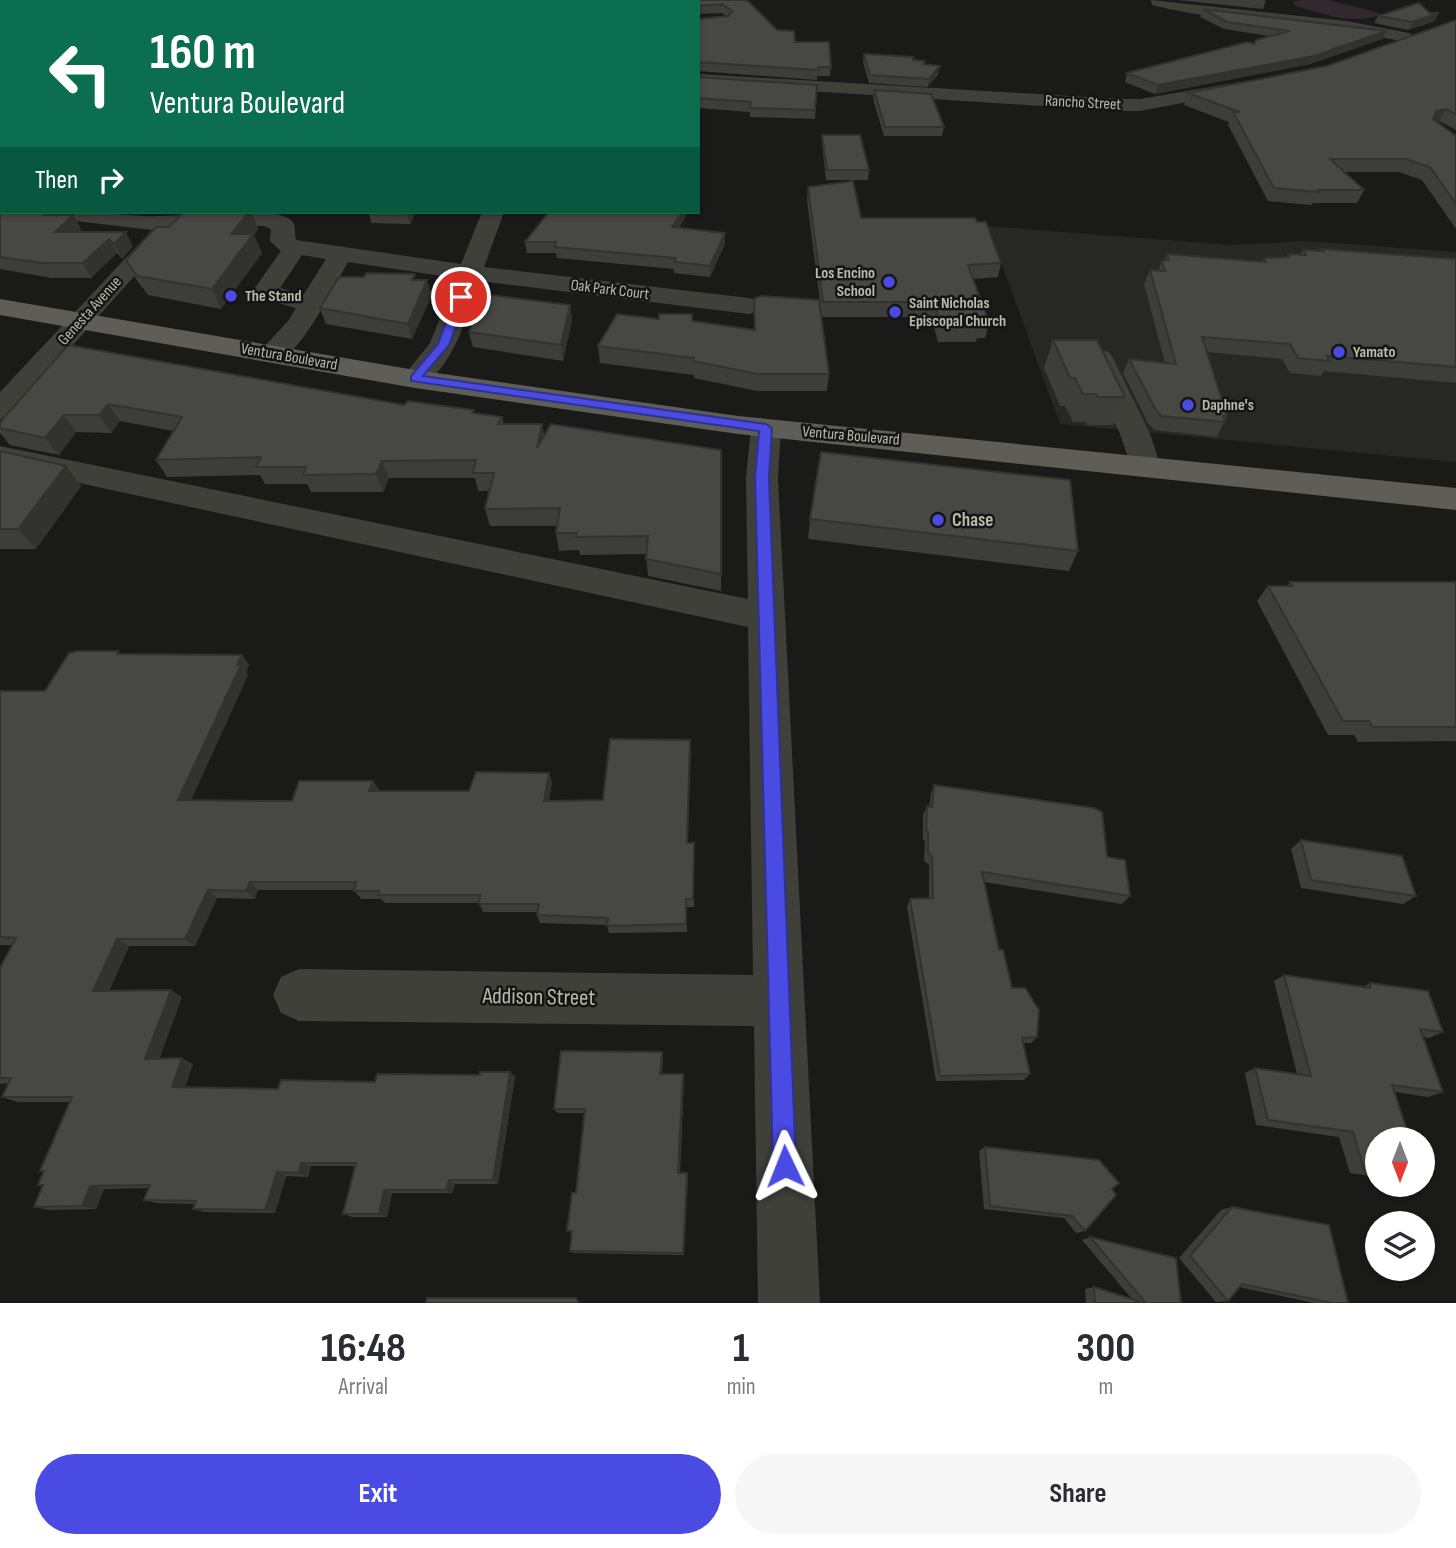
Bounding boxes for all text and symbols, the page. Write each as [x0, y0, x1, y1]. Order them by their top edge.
text: 160 m [150, 24, 256, 83]
icon: left [35, 28, 126, 119]
text: Ventura Boulevard [150, 84, 345, 123]
street label: Rancho Street [1044, 92, 1122, 114]
icon: right [92, 161, 130, 199]
text: Then [35, 165, 78, 196]
place label: Los Encino School [815, 264, 875, 301]
pin [431, 267, 491, 327]
street label: Genesta Avenue [54, 273, 126, 349]
marker: Los Encino School [881, 274, 897, 290]
street label: Oak Park Court [570, 276, 651, 304]
icon: arrive [442, 278, 480, 316]
place label: The Stand [245, 287, 301, 306]
marker: The Stand [223, 288, 239, 304]
place label: Saint Nicholas Episcopal Church [909, 294, 1006, 331]
marker: Saint Nicholas Episcopal Church [887, 304, 903, 320]
street label: Ventura Boulevard [239, 339, 339, 375]
place label: Yamato [1353, 343, 1395, 362]
marker: Yamato [1331, 344, 1347, 360]
place label: Daphne's [1202, 396, 1254, 415]
marker: Daphne's [1180, 397, 1196, 413]
street label: Ventura Boulevard [802, 422, 900, 450]
place label: Chase [952, 509, 993, 532]
marker: Chase [930, 512, 946, 528]
street label: Addison Street [481, 982, 596, 1012]
north arrow [1365, 1127, 1435, 1197]
map controls [1365, 1127, 1435, 1281]
position arrow [748, 1129, 822, 1203]
button: layers [1365, 1211, 1435, 1281]
text: 16:48 [321, 1323, 406, 1374]
text: 1 [733, 1323, 749, 1374]
text: 300 [1076, 1323, 1135, 1374]
text: Arrival [339, 1373, 388, 1401]
text: min [727, 1373, 756, 1401]
text: m [1098, 1373, 1113, 1401]
button: Exit [35, 1454, 721, 1534]
button: Share [735, 1454, 1421, 1534]

